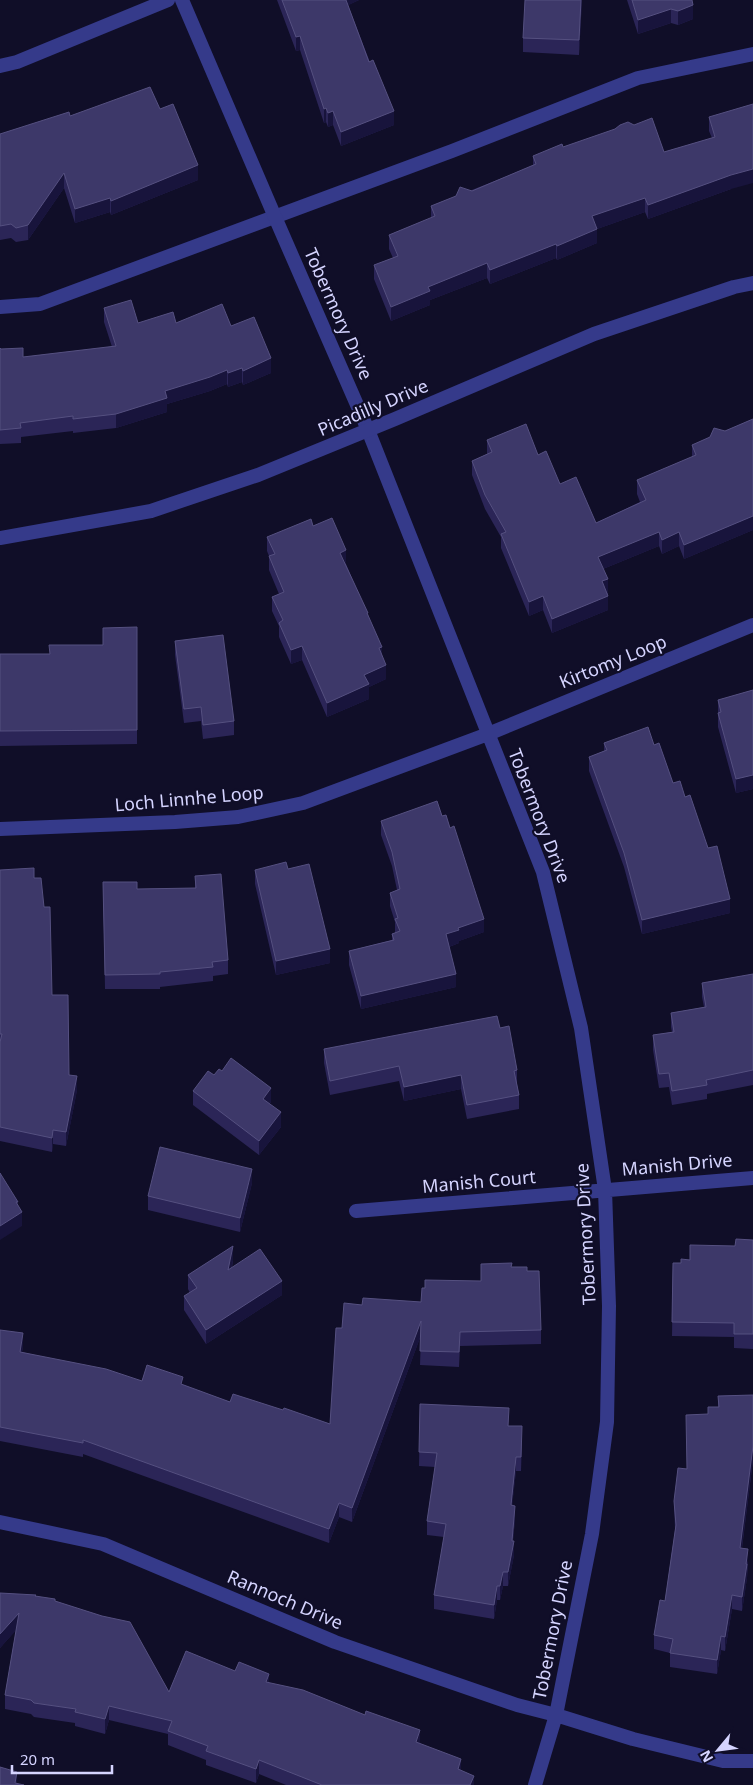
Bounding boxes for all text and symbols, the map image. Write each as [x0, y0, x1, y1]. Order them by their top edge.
street label: Tobermory Drive [299, 244, 379, 383]
street label: Picadilly Drive [314, 373, 431, 441]
street label: Kirtomy Loop [555, 629, 670, 693]
street label: Tobermory Drive [503, 745, 577, 886]
street label: Loch Linnhe Loop [113, 780, 264, 816]
street label: Manish Drive [621, 1147, 733, 1181]
street label: Tobermory Drive [569, 1163, 601, 1305]
street label: Manish Court [421, 1164, 537, 1198]
street label: Tobermory Drive [527, 1558, 577, 1702]
street label: Rannoch Drive [224, 1564, 347, 1634]
north arrow [693, 1725, 743, 1775]
scale bar [12, 1742, 112, 1774]
text: N [695, 1747, 717, 1766]
text: 20 m [20, 1749, 55, 1769]

